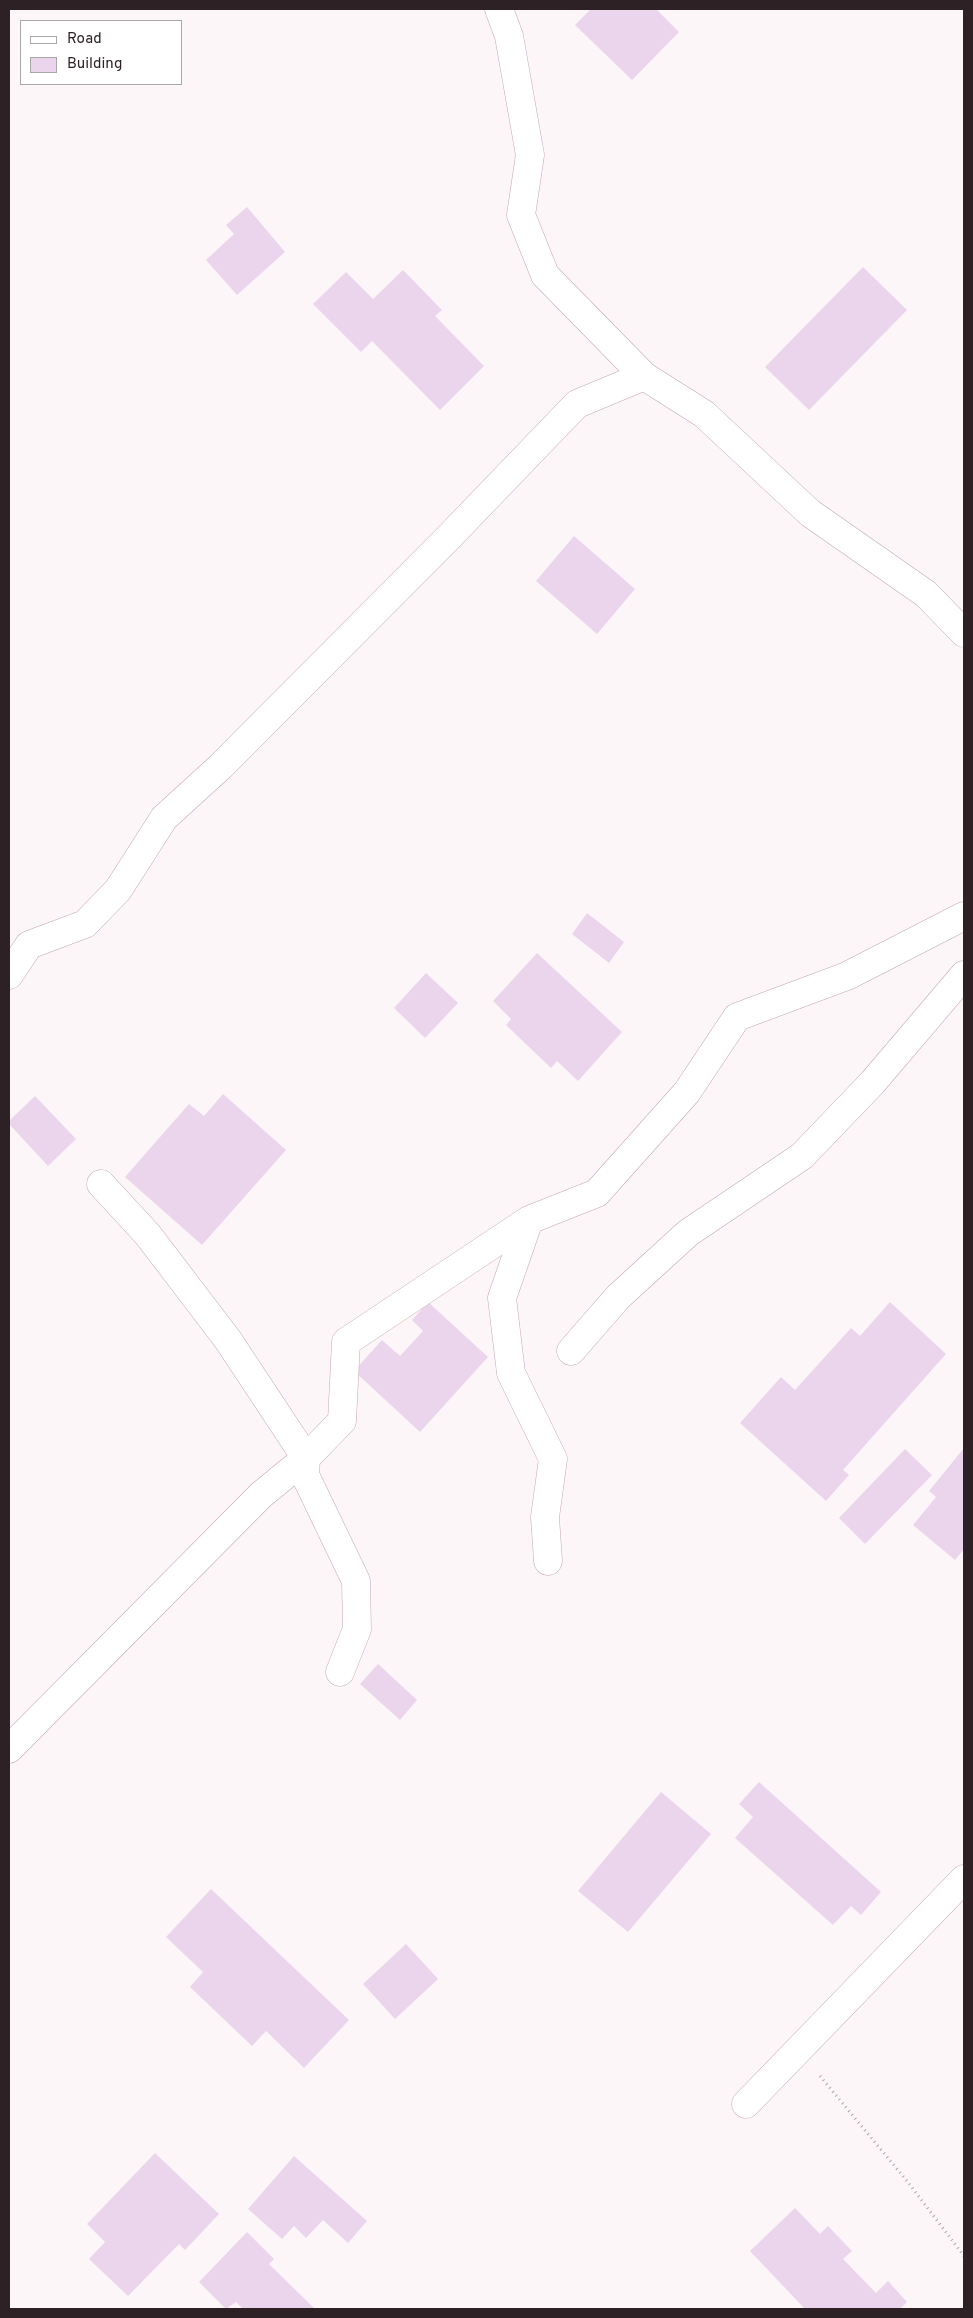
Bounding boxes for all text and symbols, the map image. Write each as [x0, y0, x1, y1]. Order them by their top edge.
legend [20, 20, 182, 85]
text: Road [67, 30, 102, 49]
text: Building [67, 55, 122, 74]

